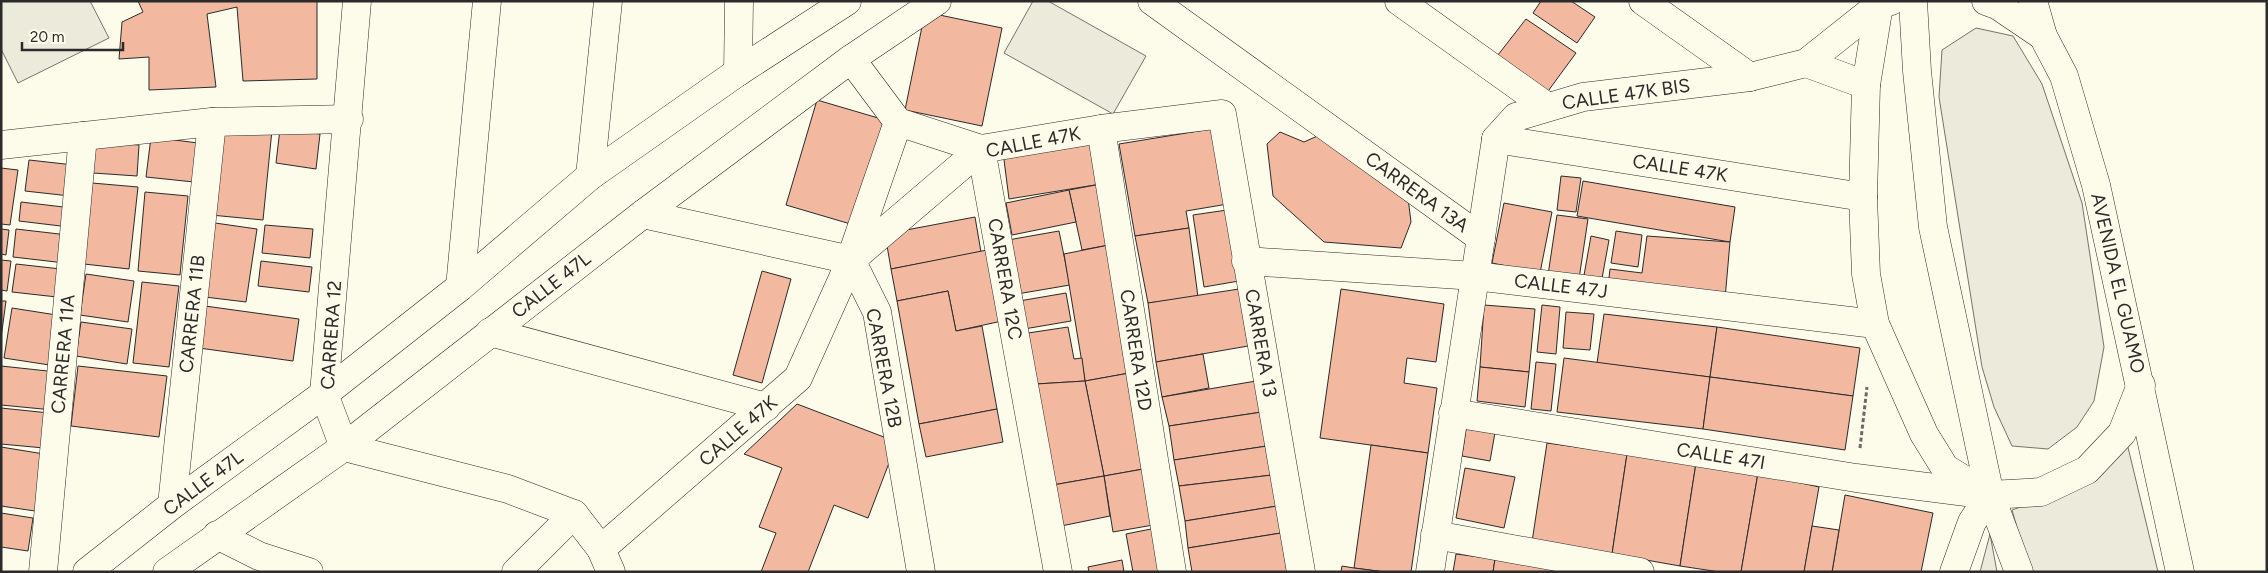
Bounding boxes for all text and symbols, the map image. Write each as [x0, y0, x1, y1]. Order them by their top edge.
scale bar [22, 20, 124, 52]
text: 20 m [30, 28, 64, 46]
street label: CALLE 47K BIS [1561, 74, 1691, 114]
street label: CALLE 47K [984, 121, 1083, 162]
street label: CARRERA 13A [1361, 147, 1473, 237]
street label: CALLE 47K [1631, 149, 1730, 187]
street label: AVENIDA EL GUAMO [2086, 191, 2150, 375]
street label: CARRERA 12C [983, 216, 1027, 342]
street label: CALLE 47L [507, 247, 595, 323]
street label: CARRERA 11B [174, 254, 210, 374]
street label: CALLE 47J [1513, 269, 1609, 303]
street label: CARRERA 12 [316, 280, 346, 390]
street label: CARRERA 13 [1240, 287, 1282, 399]
street label: CARRERA 12D [1115, 288, 1157, 412]
street label: CARRERA 11A [46, 293, 80, 415]
street label: CARRERA 12B [861, 306, 907, 430]
street label: CALLE 47K [694, 391, 782, 471]
street label: CALLE 47I [1675, 438, 1767, 474]
street label: CALLE 47L [158, 445, 248, 521]

